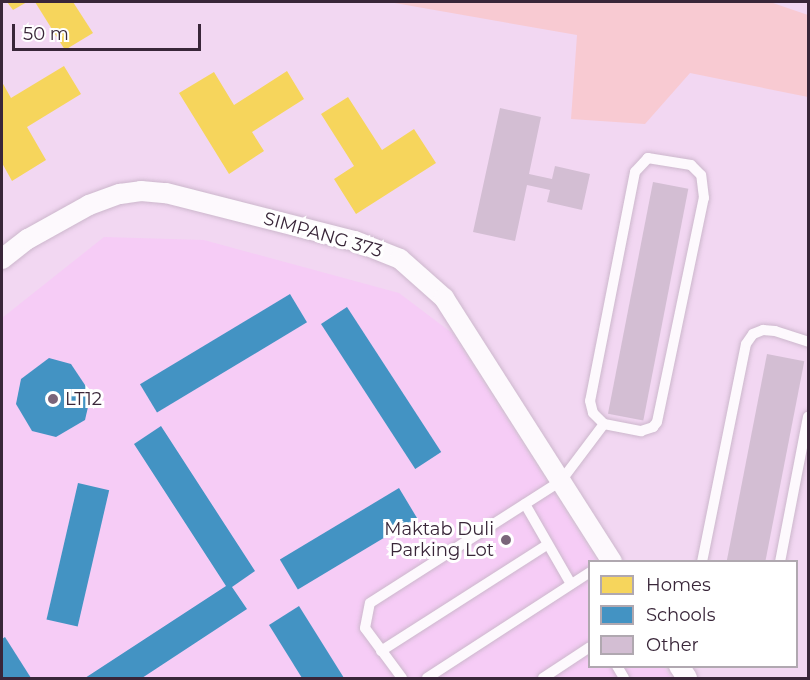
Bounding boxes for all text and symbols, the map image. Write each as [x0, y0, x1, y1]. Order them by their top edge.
scale bar [15, 12, 204, 50]
text: 50 m [23, 23, 69, 45]
street label: SIMPANG 373 [261, 208, 385, 262]
place label: LT12 [65, 388, 102, 410]
marker: LT12 [46, 392, 60, 406]
place label: Maktab Duli Parking Lot [384, 519, 494, 562]
marker: Maktab Duli Parking Lot [499, 533, 513, 547]
legend [588, 560, 798, 668]
text: Homes [646, 574, 711, 596]
text: Schools [646, 604, 715, 626]
text: Other [646, 634, 699, 656]

